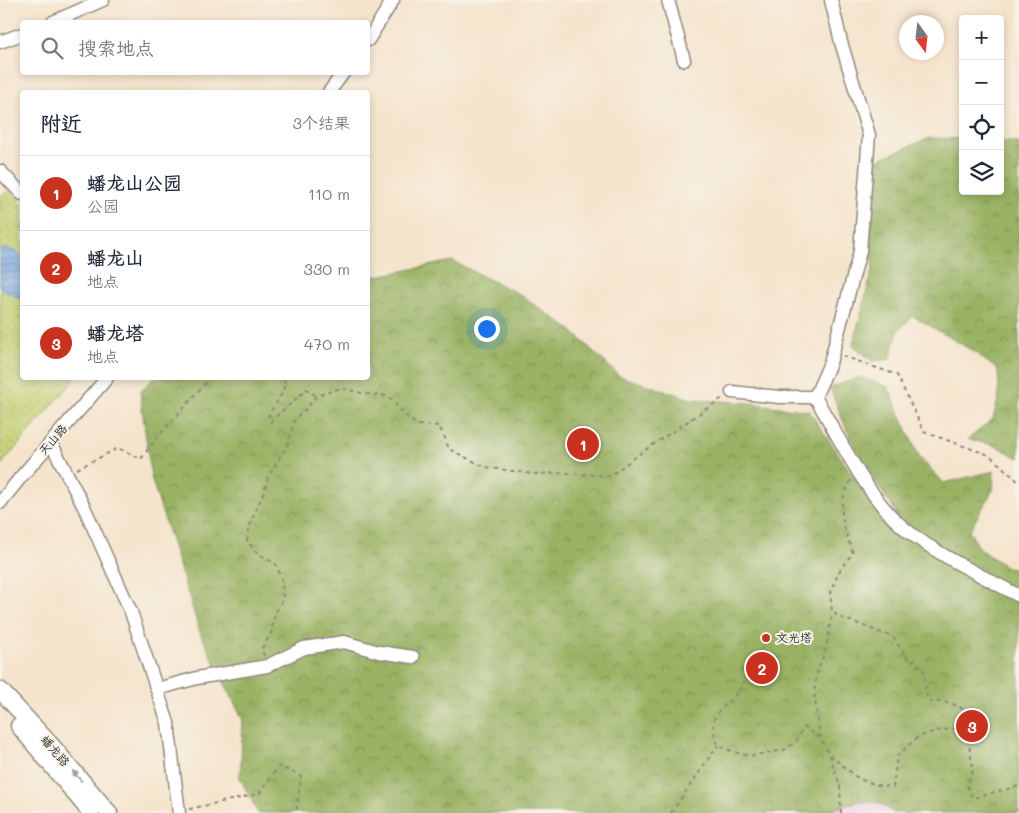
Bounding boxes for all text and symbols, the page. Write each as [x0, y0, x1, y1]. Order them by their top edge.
north arrow [899, 15, 944, 60]
map controls [959, 15, 1004, 195]
button: + [959, 15, 1004, 60]
search box [20, 20, 370, 75]
icon: search [38, 34, 66, 62]
text: 搜索地点 [78, 35, 154, 60]
button: − [959, 60, 1004, 105]
button: locate [959, 105, 1004, 150]
text: 附近 [40, 109, 82, 136]
text: 3个结果 [293, 112, 350, 133]
button: layers [959, 150, 1004, 195]
text: 蟠龙山公园 [87, 170, 182, 195]
text: 1 [52, 183, 60, 204]
text: 110 m [308, 183, 350, 204]
text: 公园 [87, 195, 119, 216]
text: 蟠龙山 [87, 245, 144, 270]
text: 2 [52, 258, 60, 279]
text: 330 m [304, 258, 350, 279]
text: 地点 [87, 270, 119, 291]
your location [474, 316, 500, 342]
text: 蟠龙塔 [87, 320, 144, 345]
text: 3 [51, 333, 61, 354]
text: 470 m [304, 333, 350, 354]
text: 地点 [87, 345, 119, 366]
street label: 天山路 [34, 421, 70, 458]
pin: 1 [567, 425, 599, 463]
place label: 文光塔 [776, 629, 812, 645]
marker: 文光塔 [760, 632, 772, 644]
pin: 2 [746, 649, 778, 687]
pin: 3 [956, 707, 988, 745]
street label: 蟠龙路 [38, 732, 74, 769]
one-way arrow [72, 770, 83, 783]

